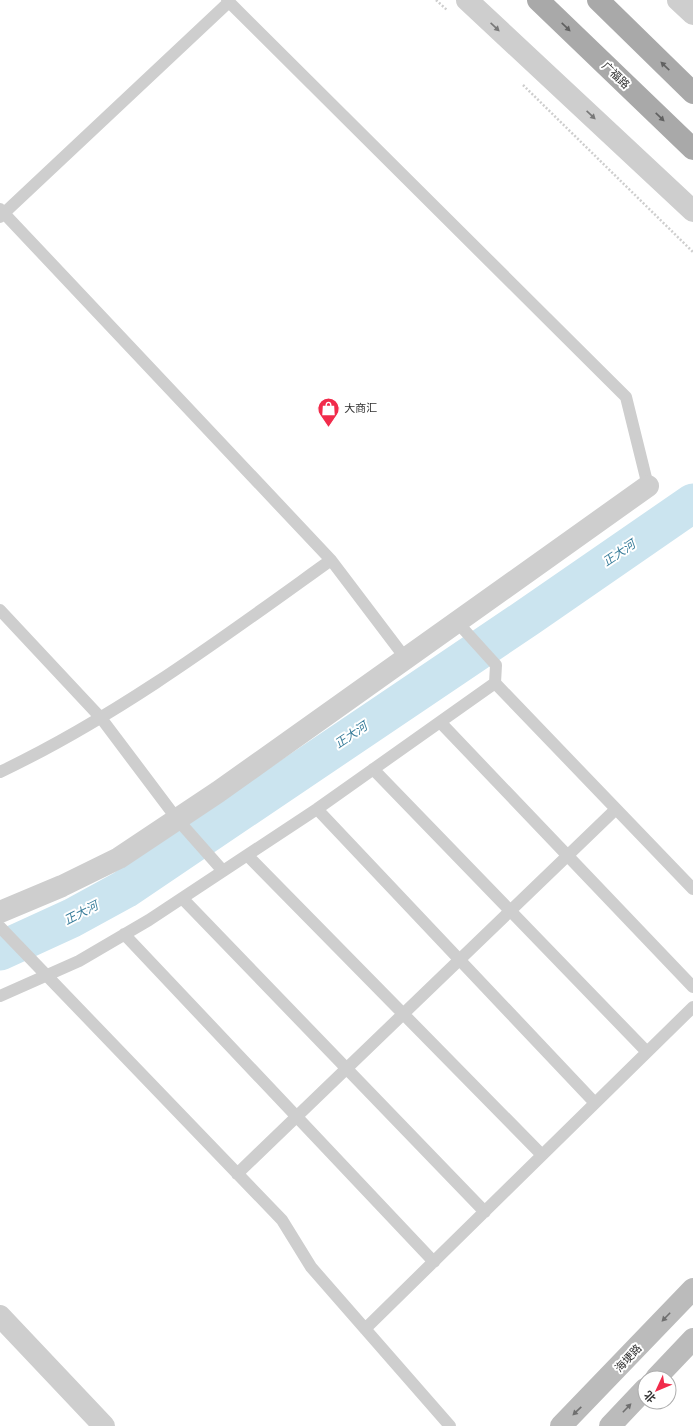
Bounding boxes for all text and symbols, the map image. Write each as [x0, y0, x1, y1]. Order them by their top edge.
one-way arrow [490, 22, 501, 31]
one-way arrow [561, 22, 571, 32]
street label: 广福路 [599, 59, 633, 91]
one-way arrow [660, 61, 670, 70]
one-way arrow [586, 110, 595, 119]
one-way arrow [655, 112, 665, 122]
shop icon: 大商汇 [315, 395, 341, 428]
place label: 大商汇 [344, 401, 377, 415]
water label: 正大河 [600, 535, 639, 569]
water label: 正大河 [332, 717, 371, 751]
water label: 正大河 [61, 897, 102, 927]
one-way arrow [661, 1312, 671, 1322]
street label: 海埂路 [612, 1341, 644, 1375]
north arrow [637, 1370, 677, 1410]
text: 北 [641, 1388, 659, 1406]
one-way arrow [623, 1403, 632, 1413]
one-way arrow [572, 1406, 582, 1416]

